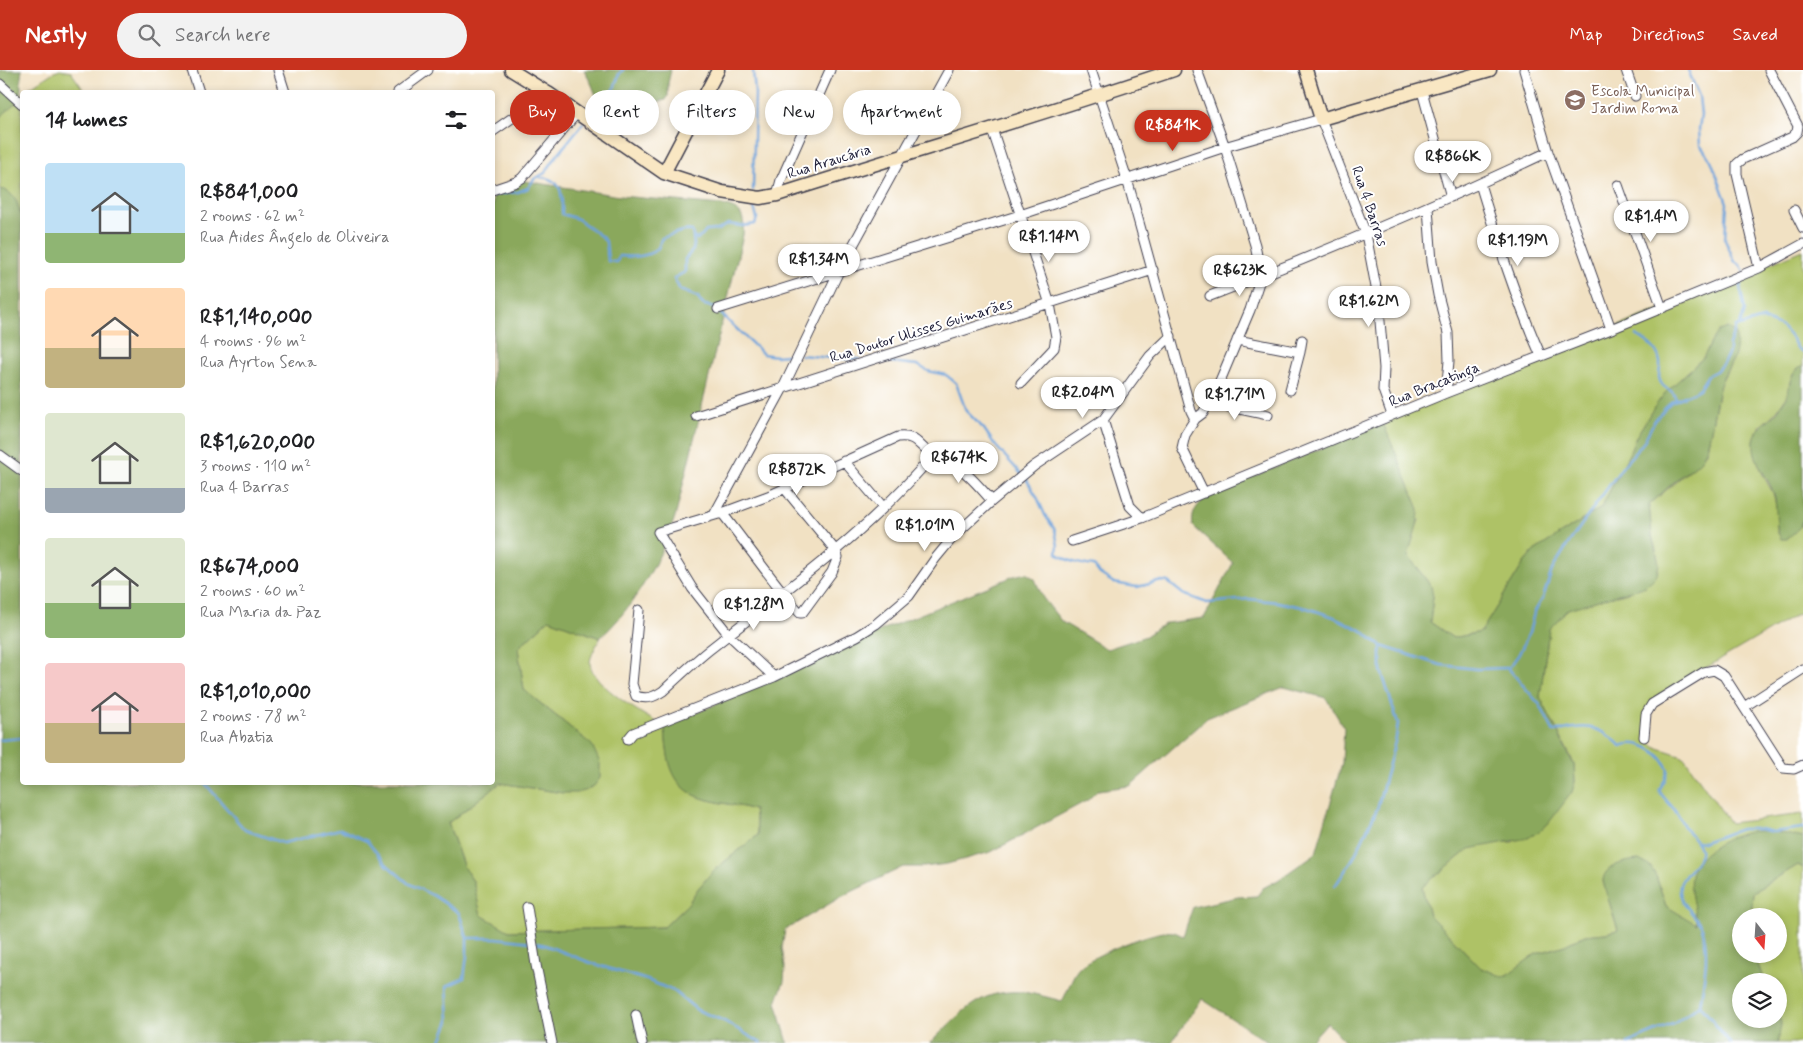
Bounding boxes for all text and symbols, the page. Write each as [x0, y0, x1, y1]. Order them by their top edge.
search box [117, 13, 467, 58]
text: Nestly [25, 20, 87, 51]
icon: search [135, 21, 163, 49]
text: Search here [175, 23, 271, 48]
text: Map [1570, 23, 1603, 47]
text: Directions [1631, 23, 1705, 47]
text: Saved [1733, 23, 1778, 47]
place label: Escola Municipal Jardim Roma [1591, 82, 1695, 119]
school or university icon: Escola Municipal Jardim Roma [1563, 88, 1587, 112]
chip: Buy [510, 90, 575, 135]
chip: Rent [585, 90, 659, 135]
chip: Filters [669, 90, 755, 135]
chip: New [765, 90, 833, 135]
chip: Apartment [843, 90, 961, 135]
text: 14 homes [45, 106, 128, 134]
icon: filters [442, 106, 470, 134]
pin: R$841K [1132, 109, 1214, 152]
text: R$841K [1146, 115, 1201, 136]
street label: Rua Araucária [785, 140, 874, 184]
pin: R$866K [1412, 140, 1494, 183]
text: R$866K [1425, 146, 1481, 167]
street label: Rua 4 Barras [1346, 164, 1392, 249]
text: R$841,000 [200, 178, 298, 206]
icon: home [85, 183, 145, 243]
pin: R$1.4M [1610, 200, 1692, 243]
text: 2 rooms · 62 m² [200, 206, 305, 227]
text: R$1.4M [1625, 206, 1677, 227]
pin: R$1.14M [1003, 220, 1095, 263]
pin: R$1.19M [1472, 224, 1564, 267]
text: R$1.14M [1019, 226, 1079, 247]
text: Rua Aides Ângelo de Oliveira [200, 227, 389, 248]
text: R$1.19M [1488, 230, 1548, 251]
pin: R$1.34M [773, 244, 865, 286]
text: R$1.34M [789, 249, 849, 270]
pin: R$623K [1199, 254, 1281, 297]
text: R$623K [1213, 260, 1267, 281]
pin: R$1.62M [1323, 286, 1415, 328]
text: R$1.62M [1339, 291, 1399, 312]
street label: Rua Doutor Ulisses Guimarães [828, 293, 1015, 368]
text: R$1,140,000 [200, 303, 313, 331]
icon: home [85, 308, 145, 368]
text: 4 rooms · 96 m² [200, 331, 306, 352]
text: Rua Ayrton Sena [200, 352, 317, 373]
street label: Rua Bracatinga [1386, 358, 1483, 413]
pin: R$2.04M [1037, 376, 1129, 419]
pin: R$1.71M [1189, 378, 1281, 421]
text: R$2.04M [1052, 382, 1114, 403]
text: R$1.71M [1205, 384, 1265, 405]
text: R$1,620,000 [200, 428, 315, 456]
icon: home [85, 433, 145, 493]
pin: R$674K [918, 442, 1000, 484]
text: R$674K [931, 447, 987, 468]
pin: R$872K [756, 454, 838, 496]
text: 3 rooms · 110 m² [200, 456, 311, 477]
text: R$872K [769, 459, 825, 480]
text: Rua 4 Barras [200, 477, 289, 498]
pin: R$1.01M [879, 510, 971, 552]
text: R$1.01M [895, 515, 955, 536]
text: R$674,000 [200, 553, 299, 581]
icon: home [85, 558, 145, 618]
text: 2 rooms · 60 m² [200, 581, 305, 602]
pin: R$1.28M [708, 588, 800, 631]
text: R$1.28M [724, 594, 784, 615]
text: Rua Maria da Paz [200, 602, 321, 623]
text: R$1,010,000 [200, 678, 311, 706]
icon: home [85, 683, 145, 743]
text: 2 rooms · 78 m² [200, 706, 307, 727]
text: Rua Abatia [200, 727, 274, 748]
north arrow [1732, 908, 1788, 962]
map controls [1732, 908, 1787, 1028]
button: layers [1732, 973, 1787, 1028]

